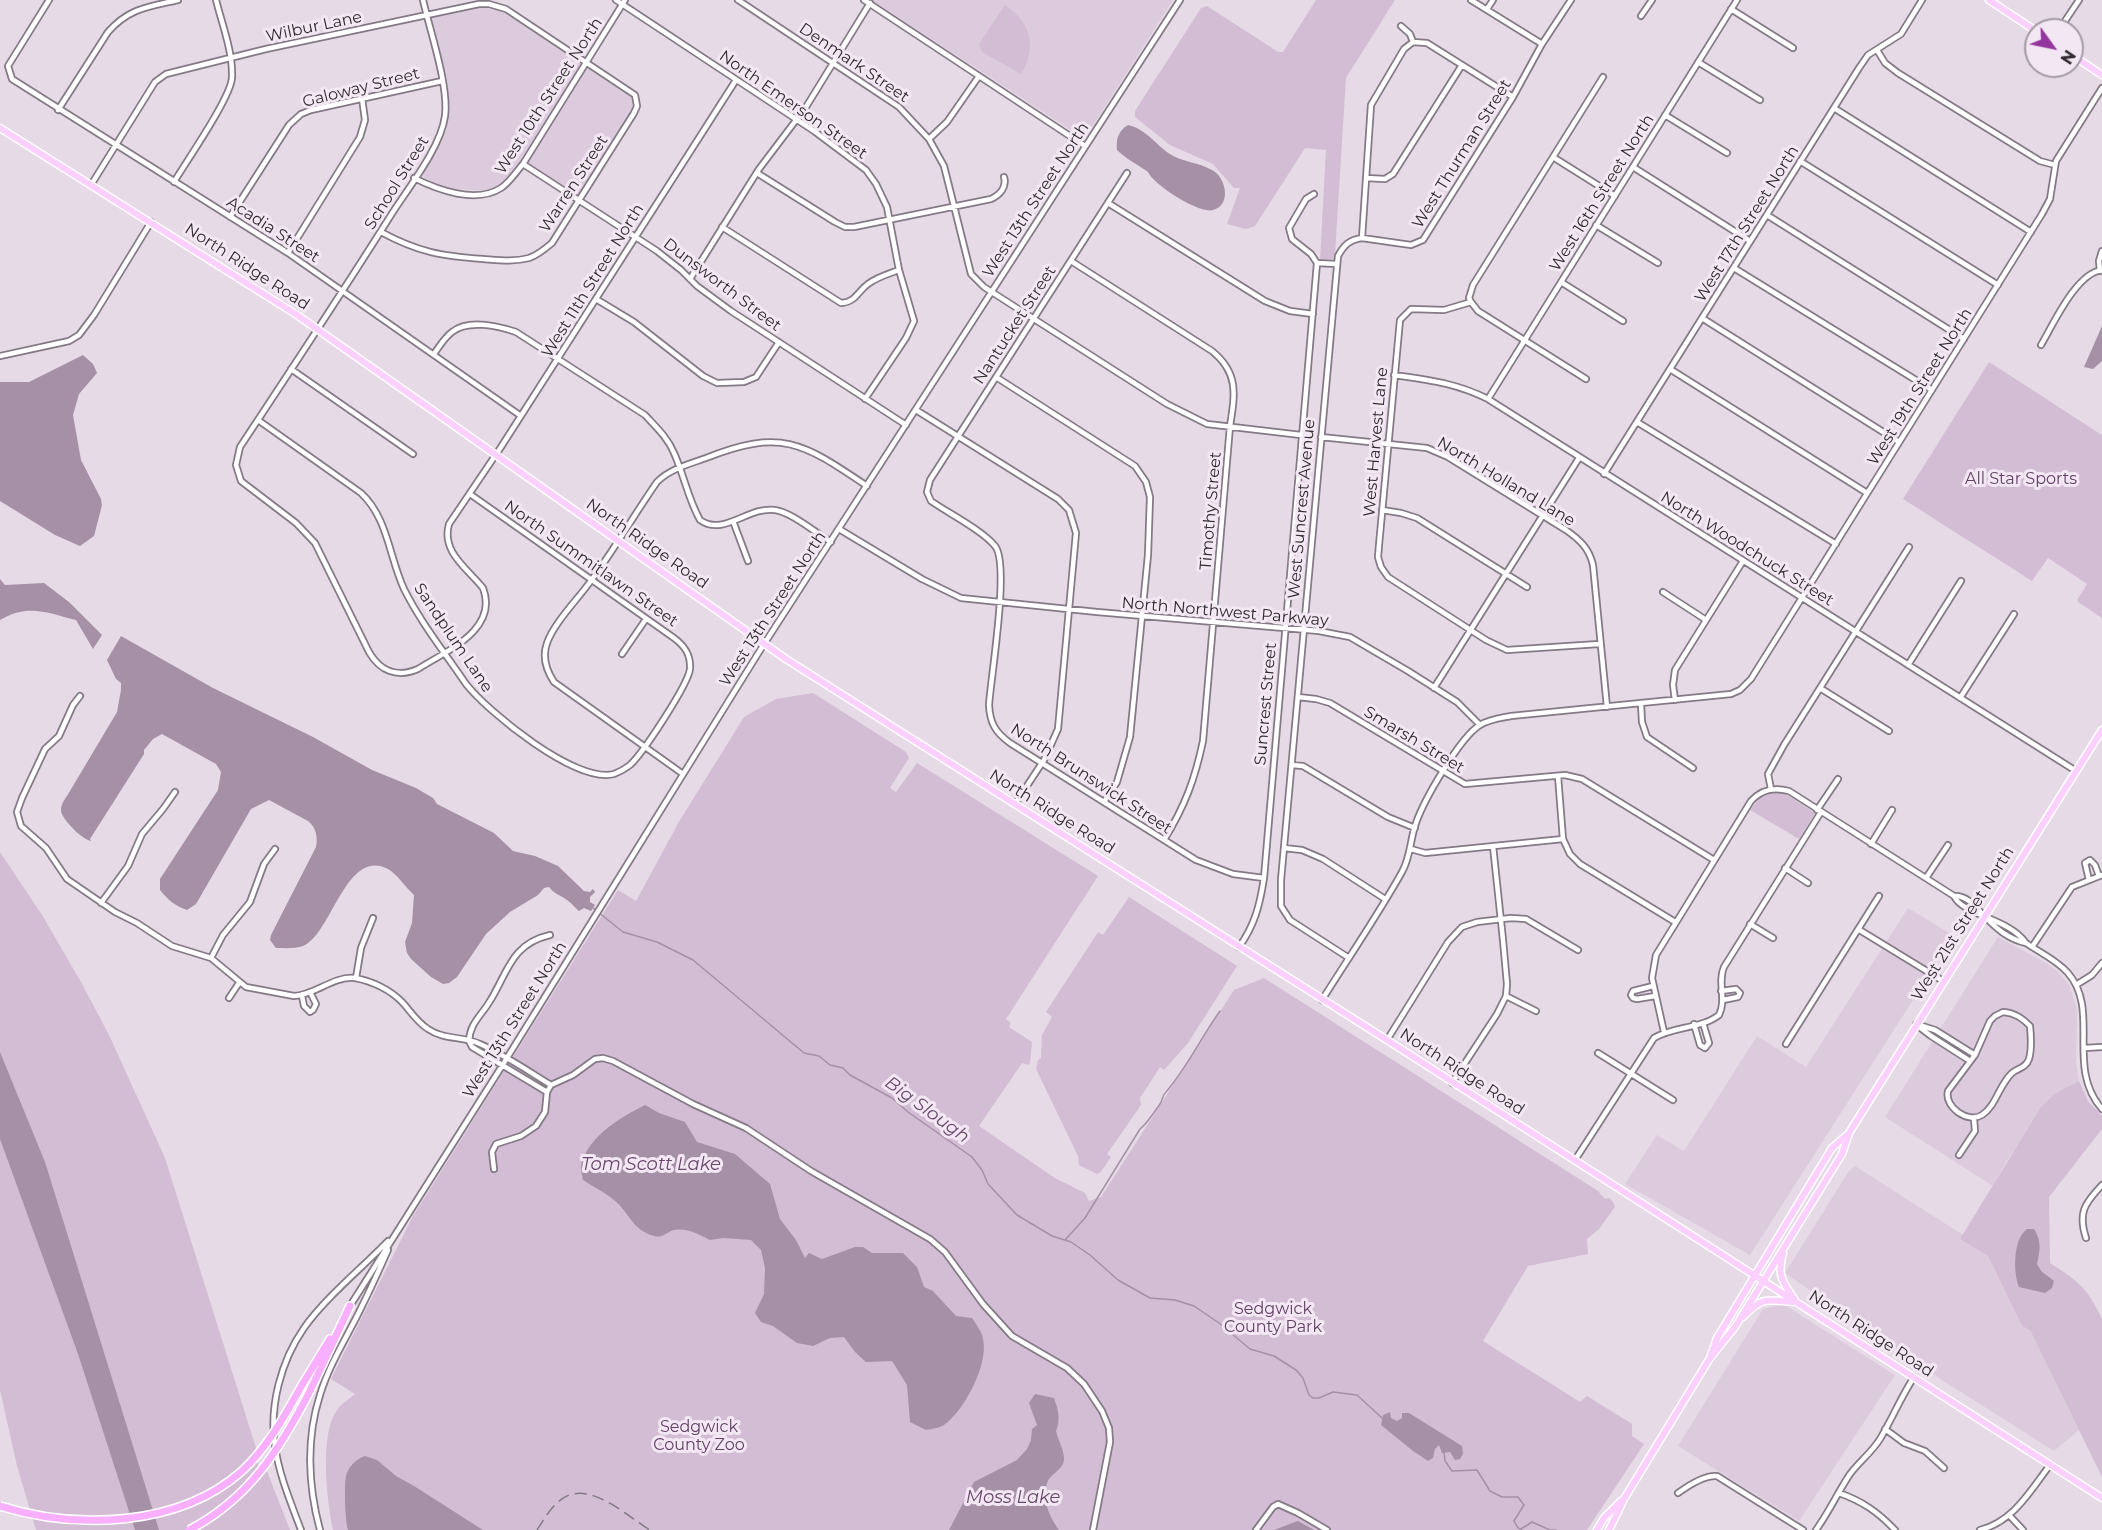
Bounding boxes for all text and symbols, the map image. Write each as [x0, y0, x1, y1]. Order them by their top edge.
street label: Wilbur Lane [264, 7, 364, 47]
street label: West 10th Street North [491, 14, 607, 178]
north arrow [2024, 18, 2084, 78]
street label: Denmark Street [795, 19, 913, 107]
text: N [2056, 46, 2079, 68]
street label: North Emerson Street [715, 47, 871, 163]
street label: Galoway Street [300, 64, 422, 112]
street label: West Thurman Street [1408, 76, 1516, 232]
street label: West 16th Street North [1546, 111, 1658, 275]
street label: West 13th Street North [979, 119, 1093, 281]
street label: Warren Street [535, 132, 613, 236]
street label: School Street [361, 133, 433, 233]
street label: West 17th Street North [1691, 142, 1803, 306]
street label: Acadia Street [223, 193, 323, 267]
street label: West 11th Street North [538, 201, 648, 361]
street label: North Ridge Road [181, 220, 313, 314]
street label: Dunsworth Street [659, 234, 785, 336]
street label: Nantucket Street [970, 262, 1060, 388]
street label: West 19th Street North [1864, 305, 1976, 469]
street label: West Harvest Lane [1360, 366, 1392, 518]
street label: West Suncrest Avenue [1285, 418, 1319, 600]
street label: North Holland Lane [1434, 433, 1578, 531]
street label: Timothy Street [1196, 451, 1226, 571]
park label: All Star Sports [1965, 469, 2077, 489]
street label: North Woodchuck Street [1657, 488, 1837, 610]
street label: North Ridge Road [582, 495, 712, 593]
street label: North Summitlawn Street [501, 497, 681, 631]
street label: West 13th Street North [716, 528, 830, 690]
street label: Sandplum Lane [409, 580, 497, 696]
street label: North Northwest Parkway [1121, 593, 1329, 631]
street label: Suncrest Street [1251, 642, 1281, 766]
street label: Smarsh Street [1360, 702, 1468, 778]
street label: North Brunswick Street [1007, 720, 1175, 838]
street label: North Ridge Road [986, 766, 1118, 858]
street label: West 21st Street North [1908, 843, 2018, 1005]
street label: West 13th Street North [459, 938, 571, 1102]
street label: North Ridge Road [1396, 1025, 1528, 1119]
water label: Big Slough [881, 1072, 973, 1148]
water label: Tom Scott Lake [581, 1154, 721, 1176]
street label: North Ridge Road [1805, 1287, 1937, 1381]
park label: Sedgwick County Park [1224, 1299, 1322, 1337]
park label: Sedgwick County Zoo [653, 1417, 745, 1455]
water label: Moss Lake [966, 1487, 1060, 1509]

